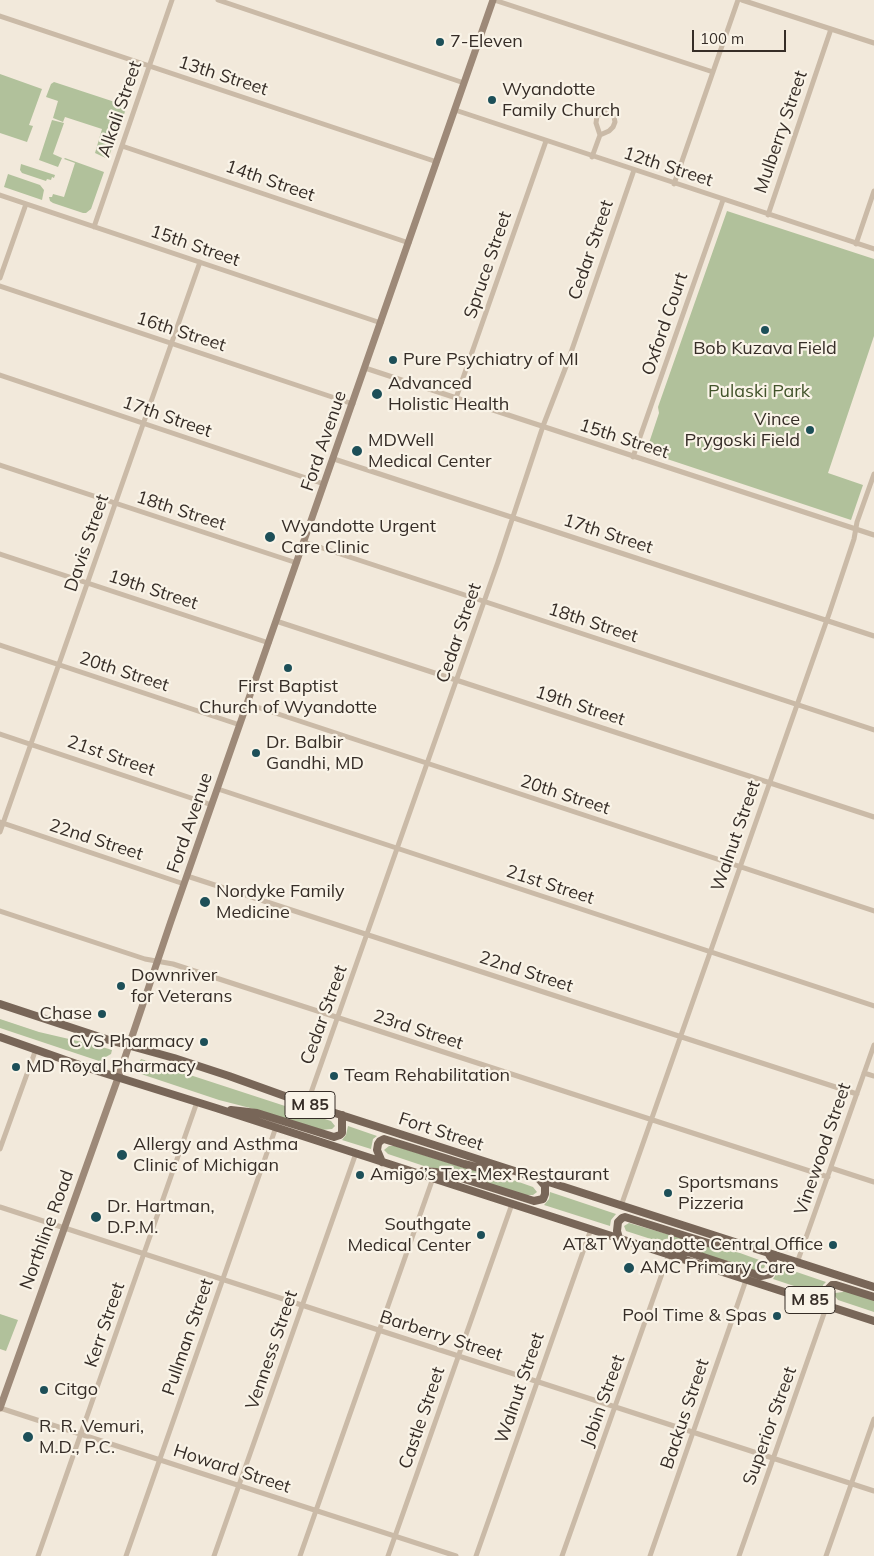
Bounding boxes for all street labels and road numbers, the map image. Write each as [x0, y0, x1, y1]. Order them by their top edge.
street label: 13th Street [175, 51, 271, 101]
street label: Alkali Street [93, 58, 147, 160]
street label: Mulberry Street [750, 68, 812, 196]
street label: 12th Street [620, 142, 716, 192]
street label: 14th Street [223, 156, 317, 206]
street label: Cedar Street [564, 197, 618, 303]
street label: Spruce Street [460, 209, 516, 321]
street label: 15th Street [148, 221, 242, 271]
street label: Oxford Court [637, 270, 693, 378]
street label: 16th Street [133, 307, 229, 357]
street label: Ford Avenue [297, 388, 351, 494]
street label: 17th Street [120, 392, 214, 442]
street label: 15th Street [576, 414, 672, 464]
street label: 18th Street [133, 486, 229, 536]
street label: Davis Street [60, 492, 114, 594]
street label: 17th Street [560, 509, 656, 559]
street label: 19th Street [105, 565, 201, 615]
street label: Cedar Street [432, 580, 486, 686]
street label: 18th Street [545, 598, 641, 648]
street label: 20th Street [76, 647, 172, 697]
street label: 19th Street [532, 681, 628, 731]
street label: 21st Street [64, 731, 158, 781]
street label: Ford Avenue [163, 770, 217, 876]
street label: 20th Street [517, 770, 613, 820]
street label: Walnut Street [707, 778, 765, 894]
street label: 22nd Street [46, 815, 146, 865]
street label: 21st Street [503, 861, 597, 909]
street label: 22nd Street [476, 947, 576, 997]
street label: Cedar Street [296, 962, 352, 1068]
street label: 23rd Street [370, 1005, 466, 1055]
street label: Vinewood Street [790, 1080, 856, 1218]
road number: M 85 [285, 1092, 335, 1118]
street label: Fort Street [396, 1108, 486, 1156]
street label: Northline Road [15, 1167, 79, 1293]
street label: Pullman Street [158, 1276, 218, 1398]
street label: Kerr Street [80, 1280, 130, 1370]
road number: M 85 [785, 1286, 835, 1314]
street label: Venness Street [242, 1288, 302, 1412]
street label: Barberry Street [377, 1306, 505, 1366]
street label: Walnut Street [491, 1330, 549, 1446]
street label: Jobin Street [576, 1352, 630, 1450]
street label: Backus Street [656, 1356, 714, 1472]
street label: Castle Street [394, 1364, 450, 1472]
street label: Superior Street [739, 1364, 801, 1488]
street label: Howard Street [171, 1440, 293, 1498]

